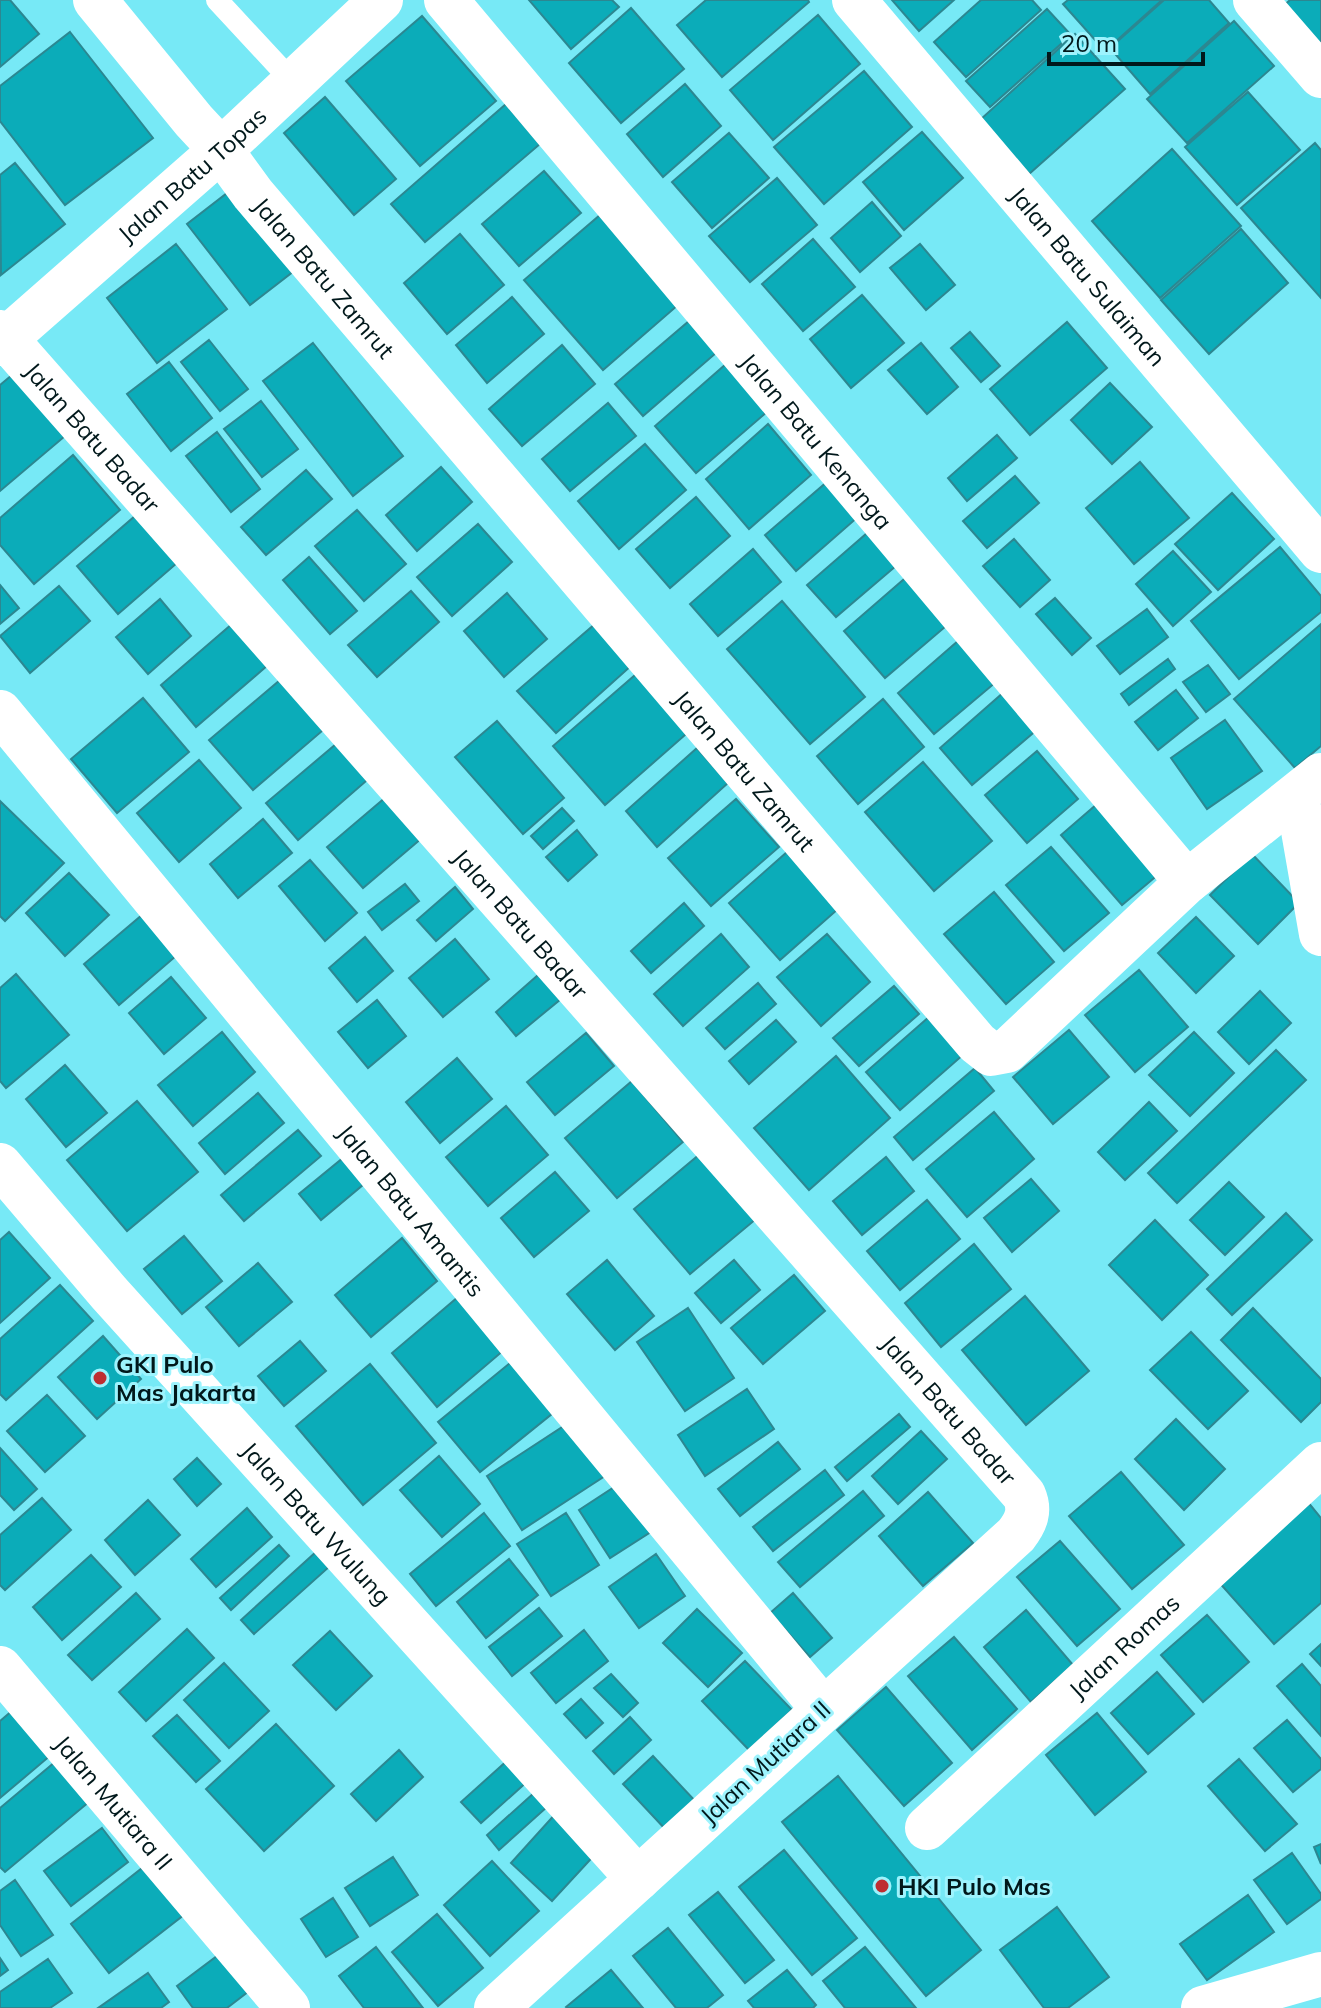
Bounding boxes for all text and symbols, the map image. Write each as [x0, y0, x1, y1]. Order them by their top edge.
scale bar [1049, 16, 1203, 66]
text: 20 m [1061, 28, 1117, 58]
street label: Jalan Batu Topas [111, 100, 272, 249]
street label: Jalan Batu Sulaiman [1003, 180, 1173, 372]
street label: Jalan Batu Zamrut [247, 191, 401, 364]
street label: Jalan Batu Kenanga [734, 347, 899, 535]
street label: Jalan Batu Badar [18, 356, 167, 519]
street label: Jalan Batu Zamrut [667, 684, 822, 857]
street label: Jalan Batu Badar [447, 842, 595, 1005]
street label: Jalan Batu Amantis [331, 1118, 491, 1303]
street label: Jalan Batu Badar [875, 1328, 1023, 1491]
place label: GKI Pulo Mas Jakarta [116, 1349, 256, 1407]
marker: GKI Pulo Mas Jakarta [91, 1369, 109, 1387]
street label: Jalan Batu Wulung [235, 1435, 398, 1611]
street label: Jalan Romas [1062, 1588, 1186, 1705]
street label: Jalan Mutiara II [694, 1694, 836, 1830]
street label: Jalan Mutiara II [48, 1729, 179, 1876]
place label: HKI Pulo Mas [898, 1871, 1051, 1901]
marker: HKI Pulo Mas [873, 1877, 891, 1895]

